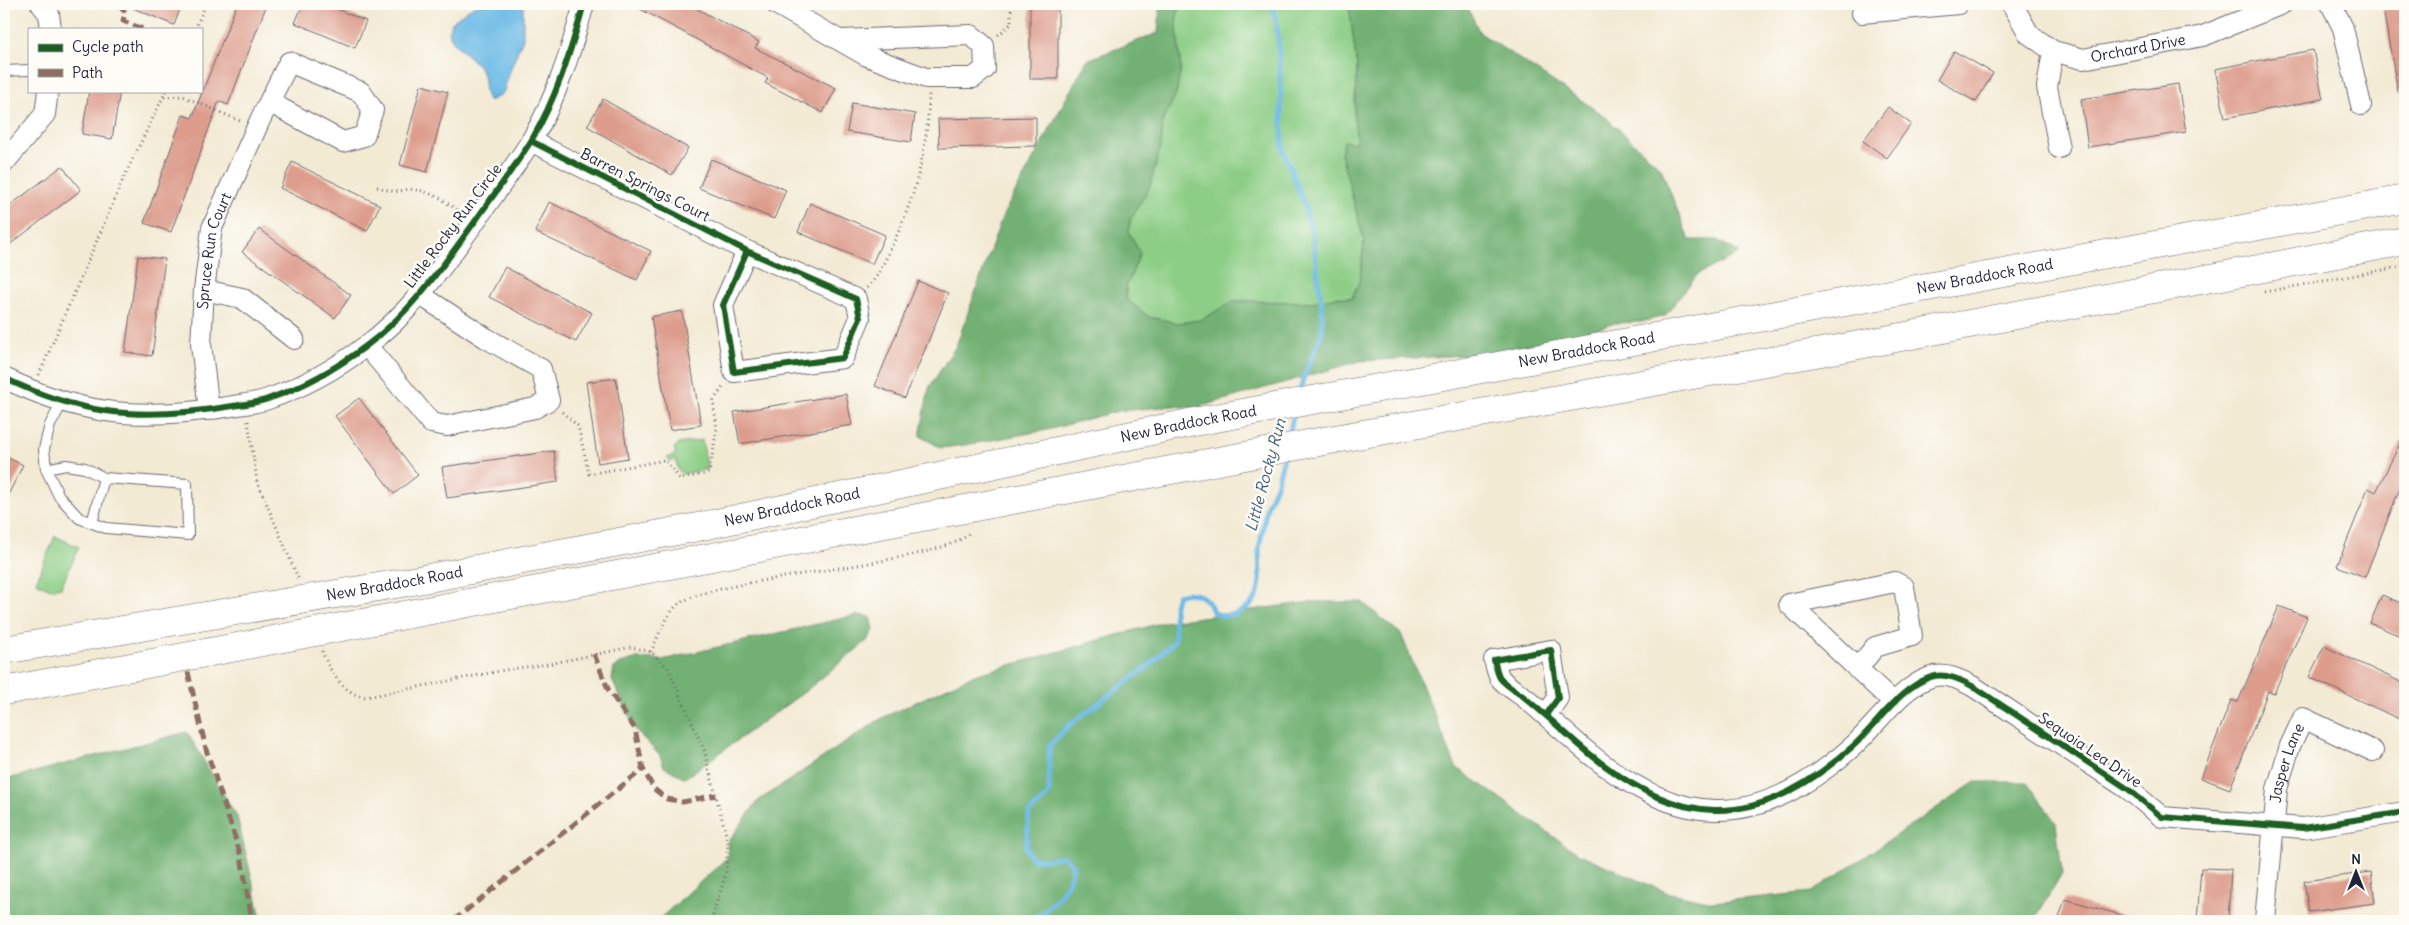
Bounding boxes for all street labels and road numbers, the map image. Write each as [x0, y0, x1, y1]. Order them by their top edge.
street label: Orchard Drive [2089, 30, 2187, 66]
street label: Barren Springs Court [577, 144, 713, 225]
street label: Little Rocky Run Circle [400, 160, 506, 292]
street label: Spruce Run Court [193, 190, 235, 310]
street label: New Braddock Road [1915, 254, 2055, 298]
street label: New Braddock Road [1517, 327, 1656, 371]
street label: New Braddock Road [1119, 401, 1258, 446]
street label: New Braddock Road [722, 483, 862, 530]
street label: New Braddock Road [325, 562, 464, 605]
street label: Sequoia Lea Drive [2035, 708, 2146, 791]
street label: Jasper Lane [2266, 720, 2308, 804]

